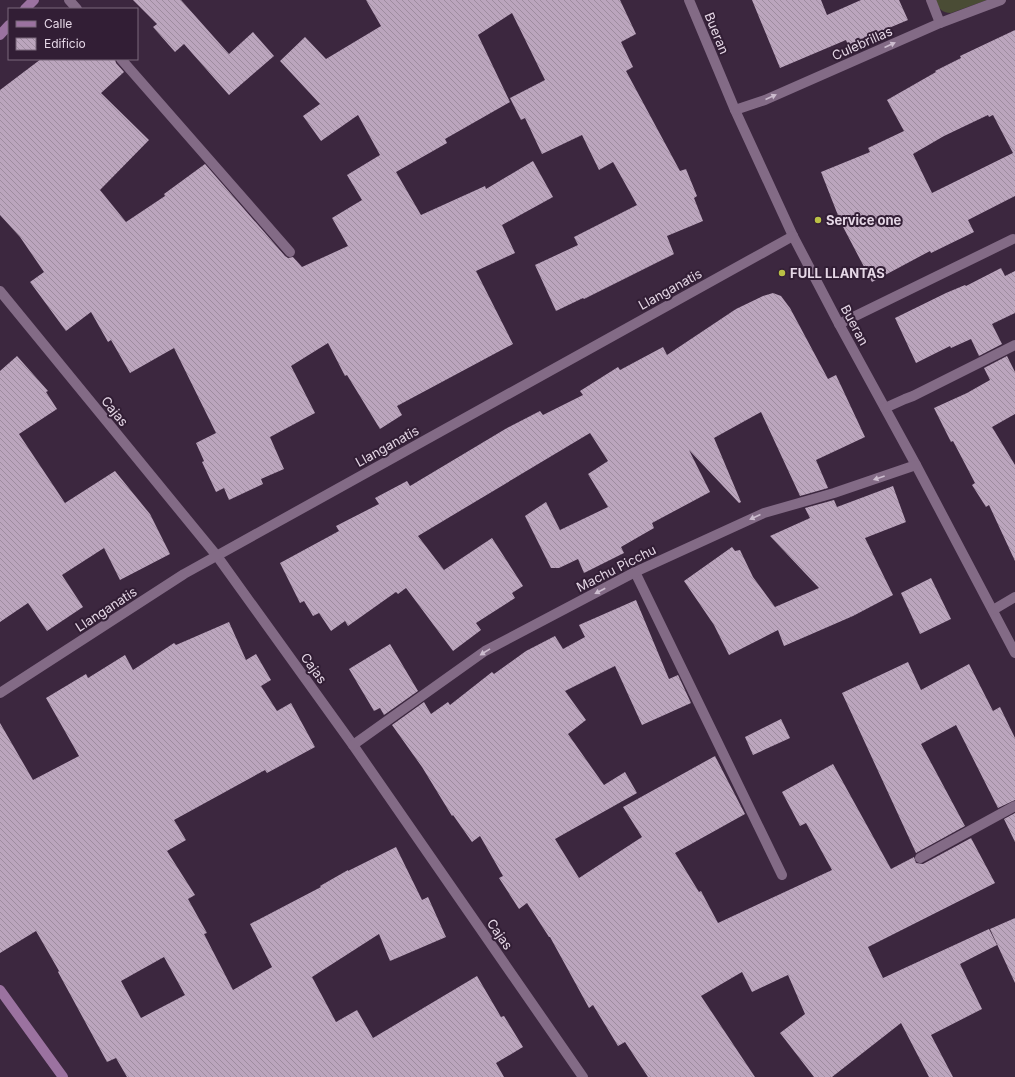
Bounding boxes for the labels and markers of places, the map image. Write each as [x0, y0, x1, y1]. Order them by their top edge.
place label: Service one [826, 212, 902, 228]
marker: Service one [813, 215, 823, 225]
place label: FULL LLANTAS [790, 265, 885, 281]
marker: FULL LLANTAS [777, 268, 787, 278]

